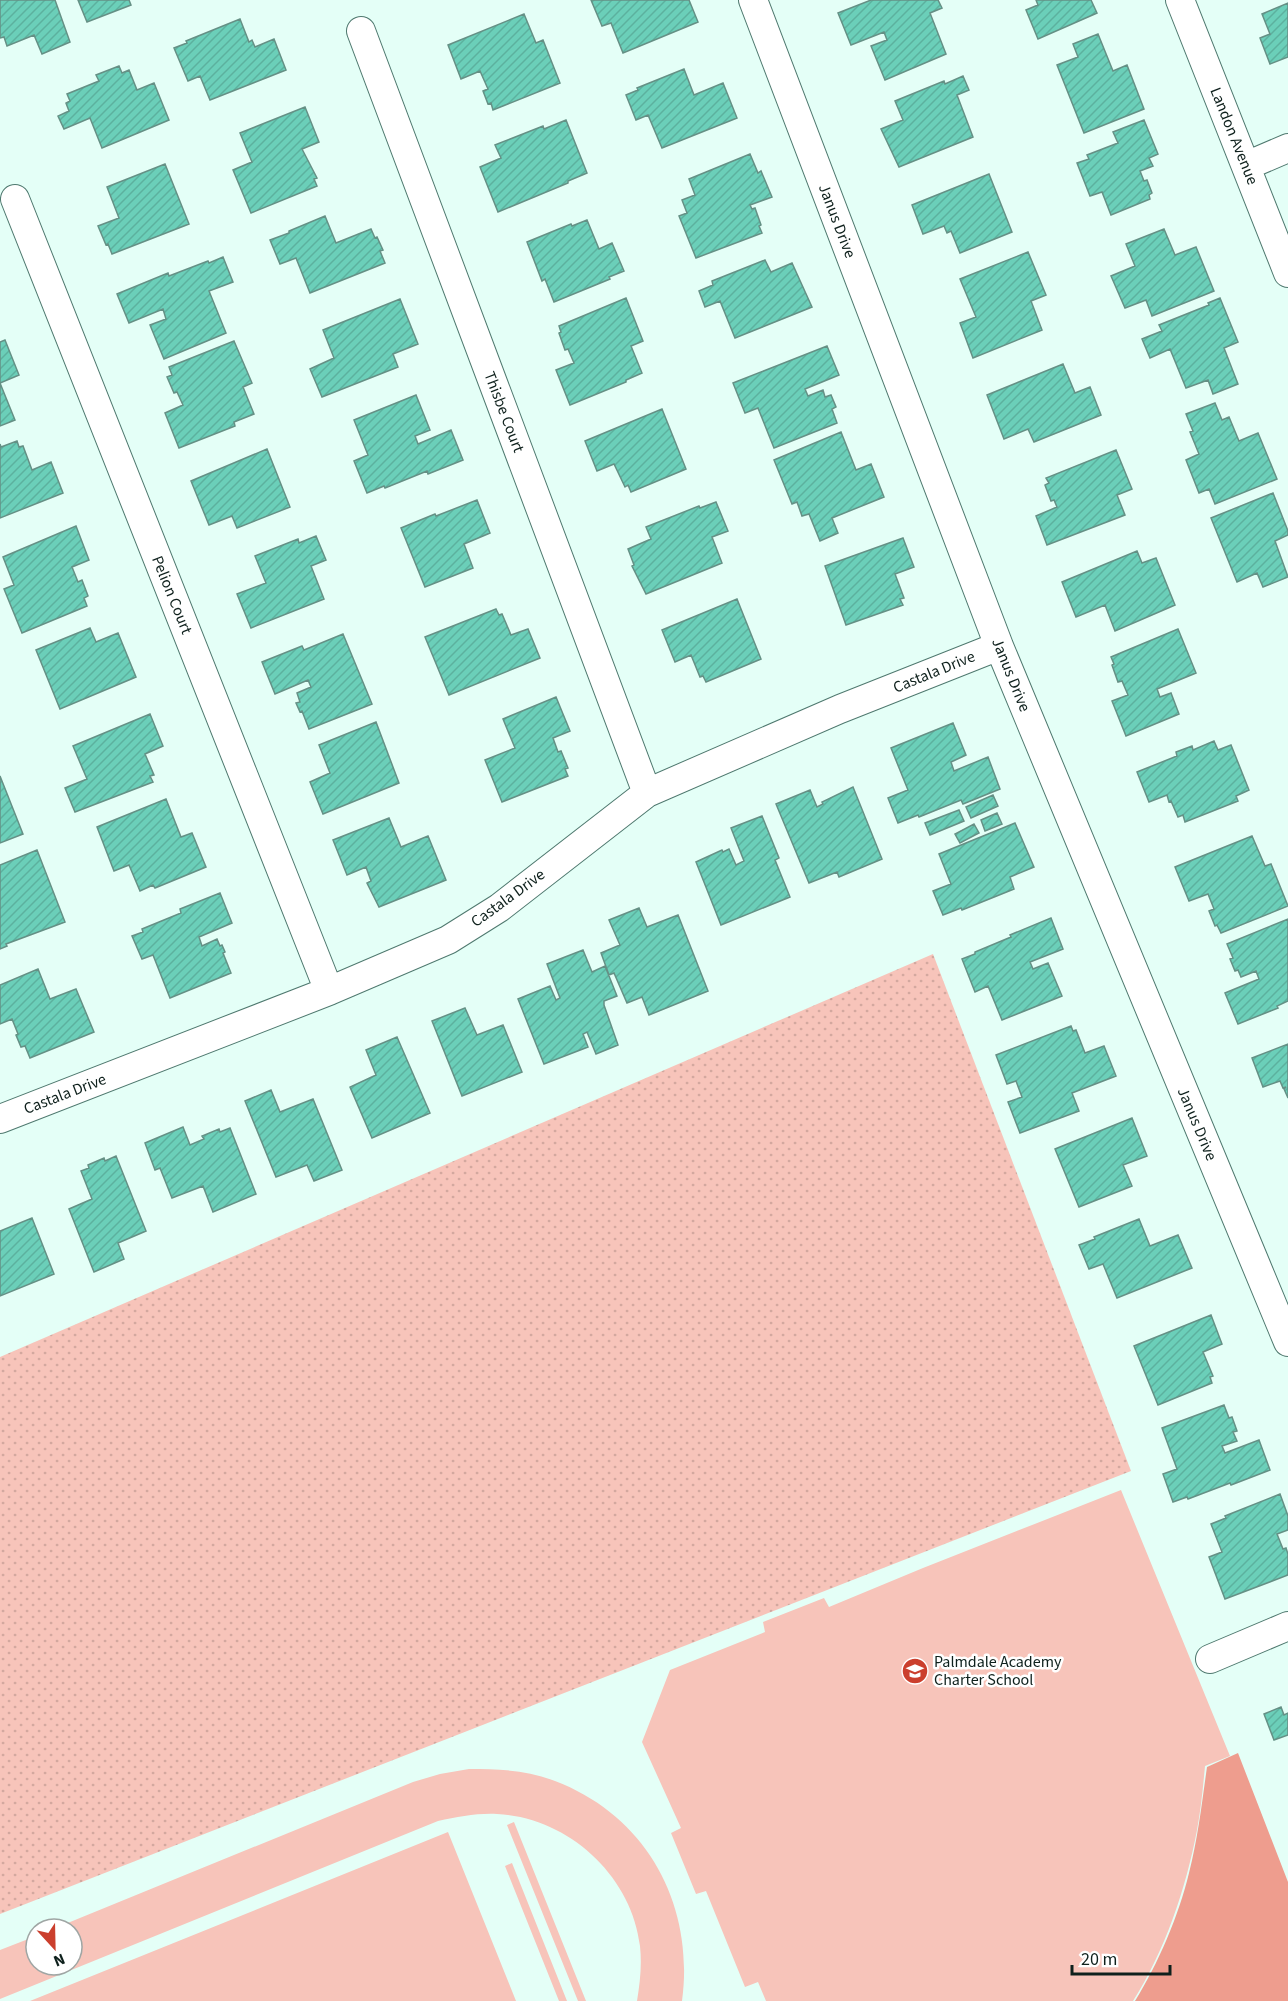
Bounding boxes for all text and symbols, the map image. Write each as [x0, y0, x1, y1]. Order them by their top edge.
street label: Landon Avenue [1204, 84, 1264, 188]
street label: Janus Drive [813, 181, 861, 261]
street label: Thisbe Court [478, 368, 530, 456]
street label: Pelion Court [146, 553, 198, 638]
street label: Janus Drive [986, 635, 1036, 715]
street label: Castala Drive [890, 646, 978, 698]
street label: Castala Drive [466, 864, 550, 932]
street label: Castala Drive [21, 1068, 109, 1120]
street label: Janus Drive [1172, 1084, 1222, 1164]
place label: Palmdale Academy Charter School [934, 1651, 1062, 1691]
school or university icon: Palmdale Academy Charter School [900, 1656, 930, 1686]
north arrow [24, 1917, 84, 1977]
scale bar [1072, 1938, 1170, 1976]
text: 20 m [1081, 1947, 1117, 1972]
text: N [50, 1948, 68, 1972]

